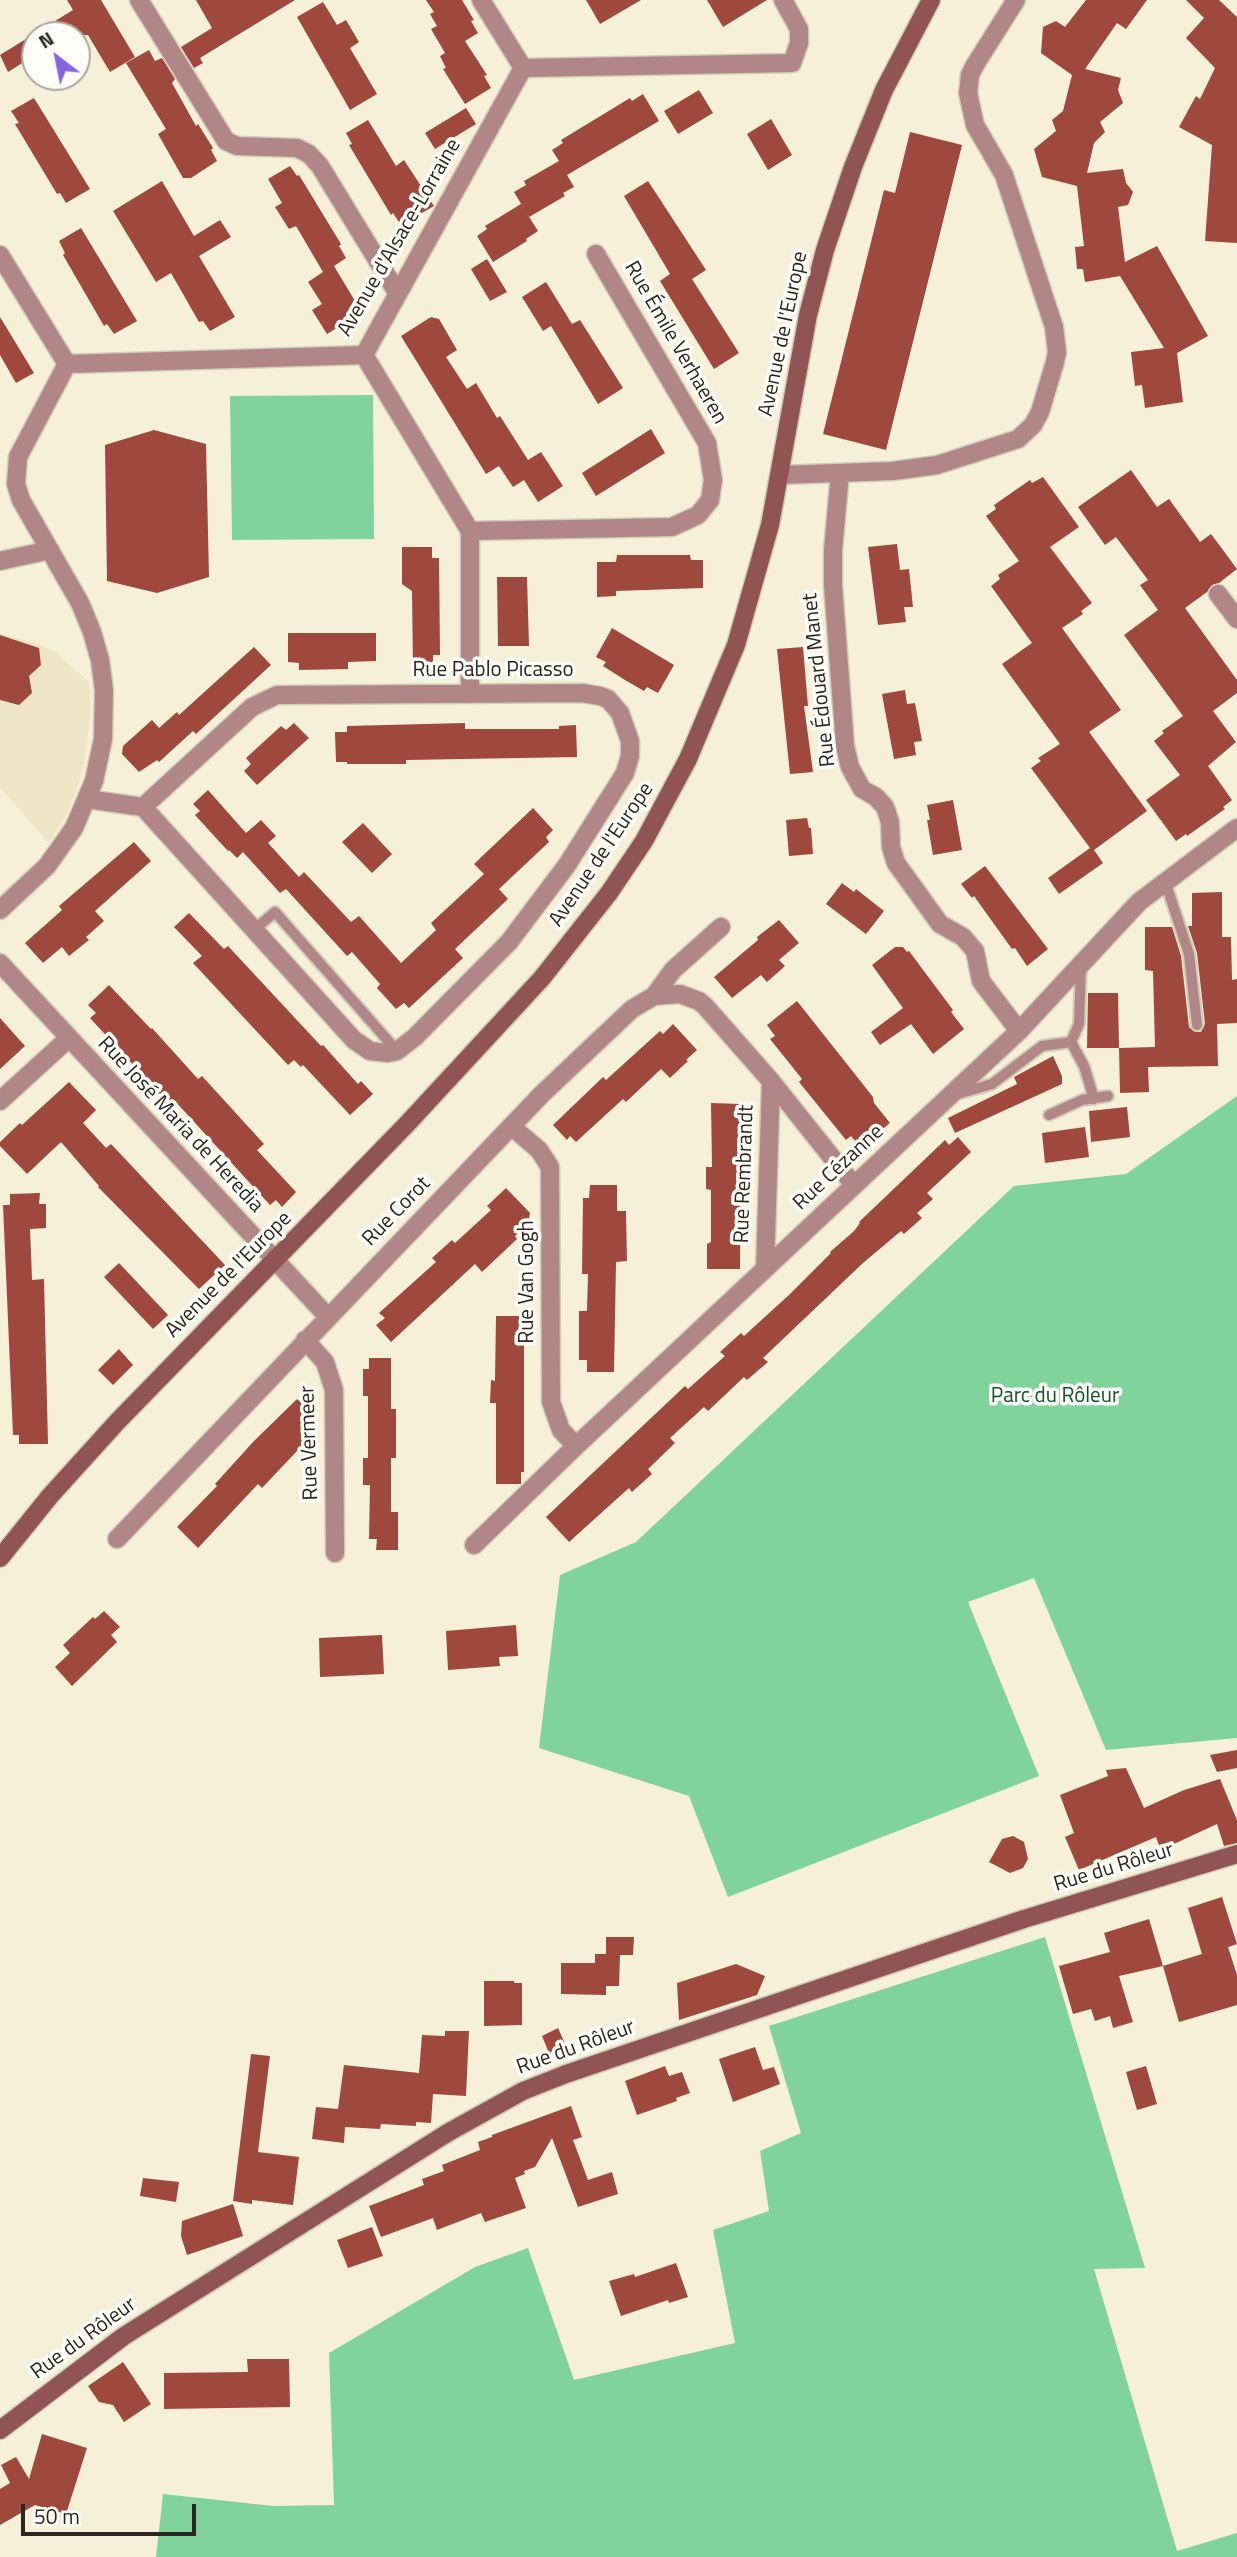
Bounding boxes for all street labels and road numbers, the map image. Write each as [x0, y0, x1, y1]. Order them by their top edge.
street label: Avenue d'Alsace-Lorraine [333, 135, 467, 341]
street label: Avenue de l'Europe [754, 249, 814, 419]
street label: Rue Émile Verhaeren [618, 257, 732, 429]
street label: Rue Édouard Manet [798, 592, 842, 768]
street label: Rue Pablo Picasso [412, 658, 574, 684]
street label: Avenue de l'Europe [545, 778, 659, 932]
street label: Rue José Maria de Heredia [92, 1032, 268, 1218]
street label: Rue Rembrandt [730, 1104, 760, 1244]
street label: Rue Cézanne [789, 1120, 889, 1216]
street label: Rue Corot [358, 1172, 436, 1252]
street label: Avenue de l'Europe [161, 1207, 297, 1343]
street label: Rue Van Gogh [515, 1220, 541, 1344]
street label: Rue Vermeer [295, 1385, 325, 1501]
street label: Rue du Rôleur [1051, 1838, 1177, 1898]
street label: Rue du Rôleur [514, 2015, 638, 2081]
street label: Rue du Rôleur [27, 2292, 141, 2386]

